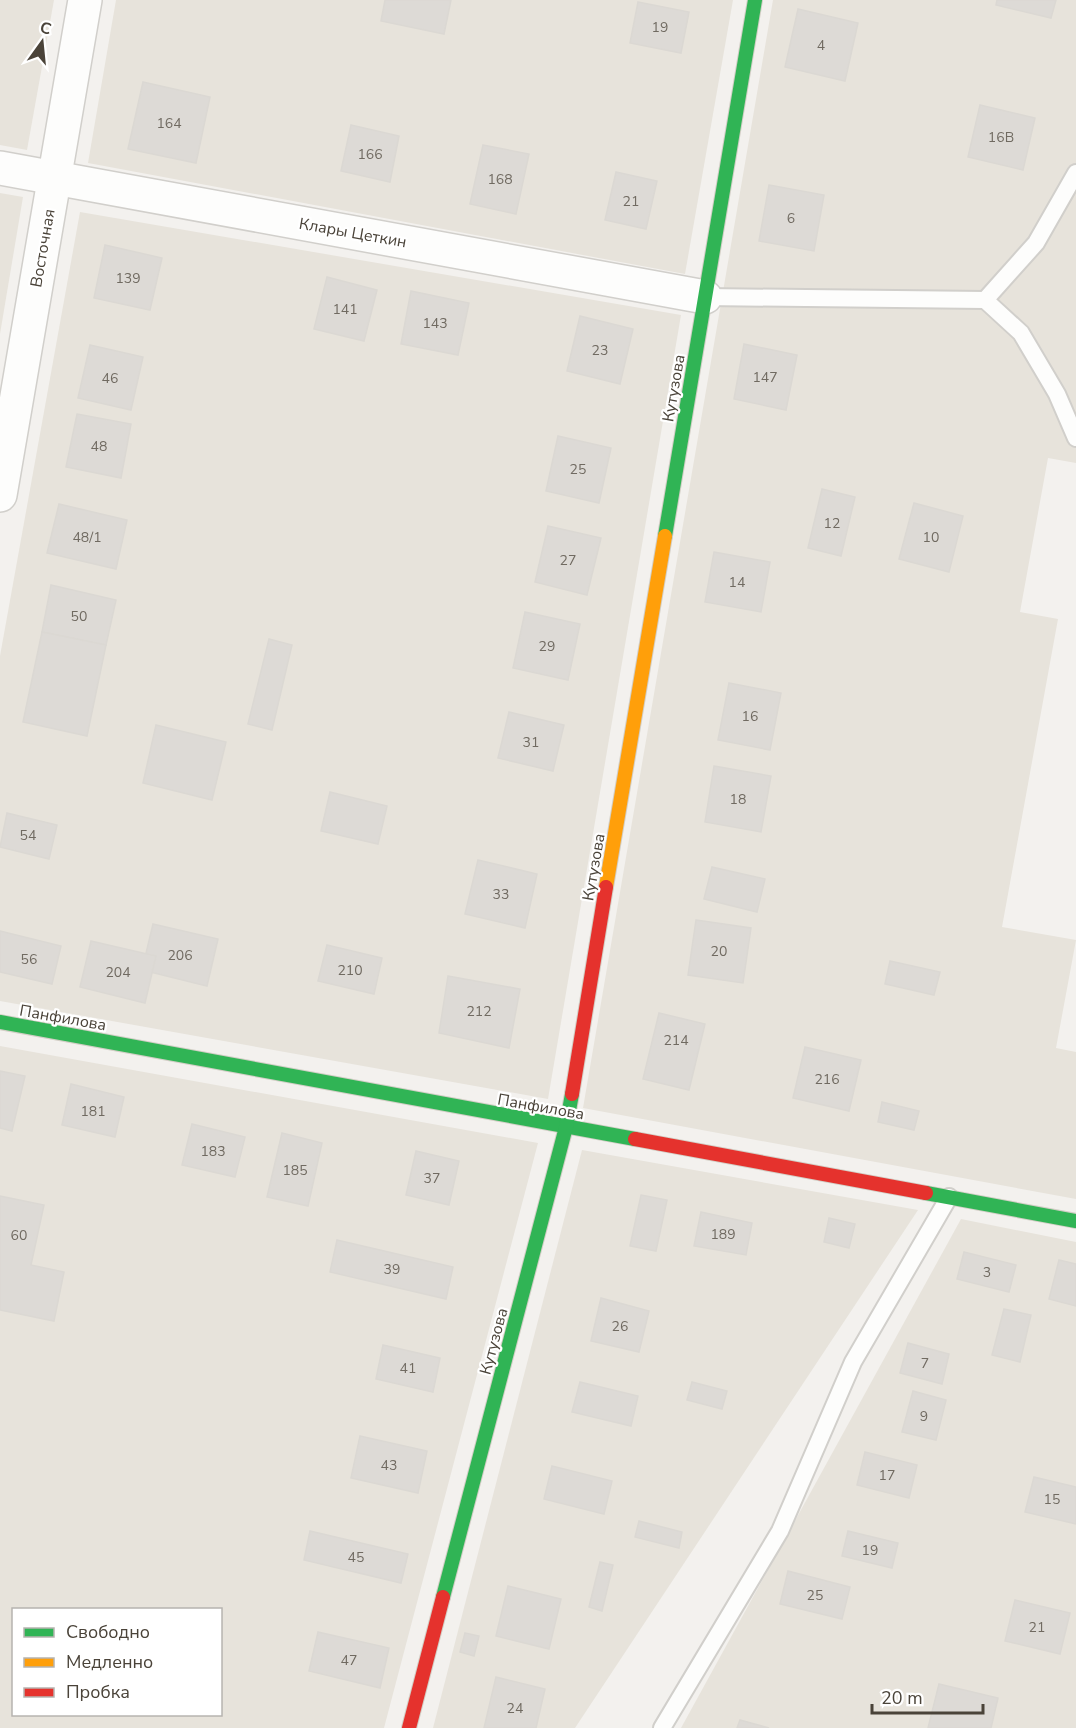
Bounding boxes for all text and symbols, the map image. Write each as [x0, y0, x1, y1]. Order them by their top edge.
north arrow [12, 12, 72, 72]
text: С [38, 16, 54, 41]
house number: 19 [652, 18, 668, 37]
house number: 4 [817, 36, 825, 55]
house number: 164 [156, 114, 182, 133]
house number: 16В [988, 128, 1014, 147]
house number: 166 [357, 145, 383, 164]
house number: 168 [487, 170, 513, 189]
house number: 21 [623, 192, 639, 211]
street label: Восточная [25, 207, 61, 289]
house number: 6 [787, 209, 795, 228]
street label: Клары Цеткин [297, 213, 408, 253]
house number: 139 [115, 269, 141, 288]
house number: 141 [332, 300, 358, 319]
house number: 143 [422, 314, 448, 333]
house number: 23 [592, 341, 608, 360]
street label: Кутузова [657, 353, 691, 424]
house number: 147 [752, 368, 778, 387]
house number: 46 [102, 369, 118, 388]
house number: 48 [91, 437, 107, 456]
house number: 25 [570, 460, 586, 479]
house number: 12 [824, 514, 840, 533]
house number: 48/1 [72, 528, 102, 547]
house number: 10 [923, 528, 939, 547]
house number: 27 [560, 551, 576, 570]
house number: 14 [729, 573, 745, 592]
house number: 50 [71, 607, 87, 626]
house number: 29 [539, 637, 555, 656]
house number: 16 [742, 707, 758, 726]
house number: 31 [523, 733, 539, 752]
house number: 18 [730, 790, 746, 809]
house number: 54 [20, 826, 36, 845]
street label: Кутузова [577, 832, 611, 903]
house number: 33 [493, 885, 509, 904]
house number: 20 [711, 942, 727, 961]
house number: 206 [167, 946, 193, 965]
house number: 56 [21, 950, 37, 969]
house number: 210 [337, 961, 363, 980]
house number: 204 [105, 963, 131, 982]
street label: Панфилова [18, 1000, 108, 1036]
house number: 212 [466, 1002, 492, 1021]
house number: 214 [663, 1031, 689, 1050]
house number: 216 [814, 1070, 840, 1089]
street label: Панфилова [496, 1089, 586, 1125]
house number: 181 [80, 1102, 106, 1121]
house number: 183 [200, 1142, 226, 1161]
house number: 185 [282, 1161, 308, 1180]
house number: 37 [424, 1169, 440, 1188]
house number: 189 [710, 1225, 736, 1244]
house number: 60 [11, 1226, 27, 1245]
house number: 39 [384, 1260, 400, 1279]
house number: 3 [983, 1263, 991, 1282]
street label: Кутузова [475, 1305, 513, 1377]
house number: 26 [612, 1317, 628, 1336]
house number: 7 [921, 1354, 929, 1373]
house number: 41 [400, 1359, 416, 1378]
house number: 9 [920, 1407, 928, 1426]
house number: 43 [381, 1456, 397, 1475]
house number: 17 [879, 1466, 895, 1485]
house number: 15 [1044, 1490, 1060, 1509]
house number: 19 [862, 1541, 878, 1560]
house number: 45 [348, 1548, 364, 1567]
house number: 25 [807, 1586, 823, 1605]
legend [12, 1608, 222, 1716]
house number: 21 [1029, 1618, 1045, 1637]
text: Свободно [66, 1620, 150, 1644]
text: Медленно [66, 1650, 153, 1674]
house number: 47 [341, 1651, 357, 1670]
scale bar [872, 1677, 983, 1715]
text: Пробка [66, 1680, 130, 1704]
text: 20 m [881, 1686, 923, 1710]
house number: 24 [507, 1699, 523, 1718]

